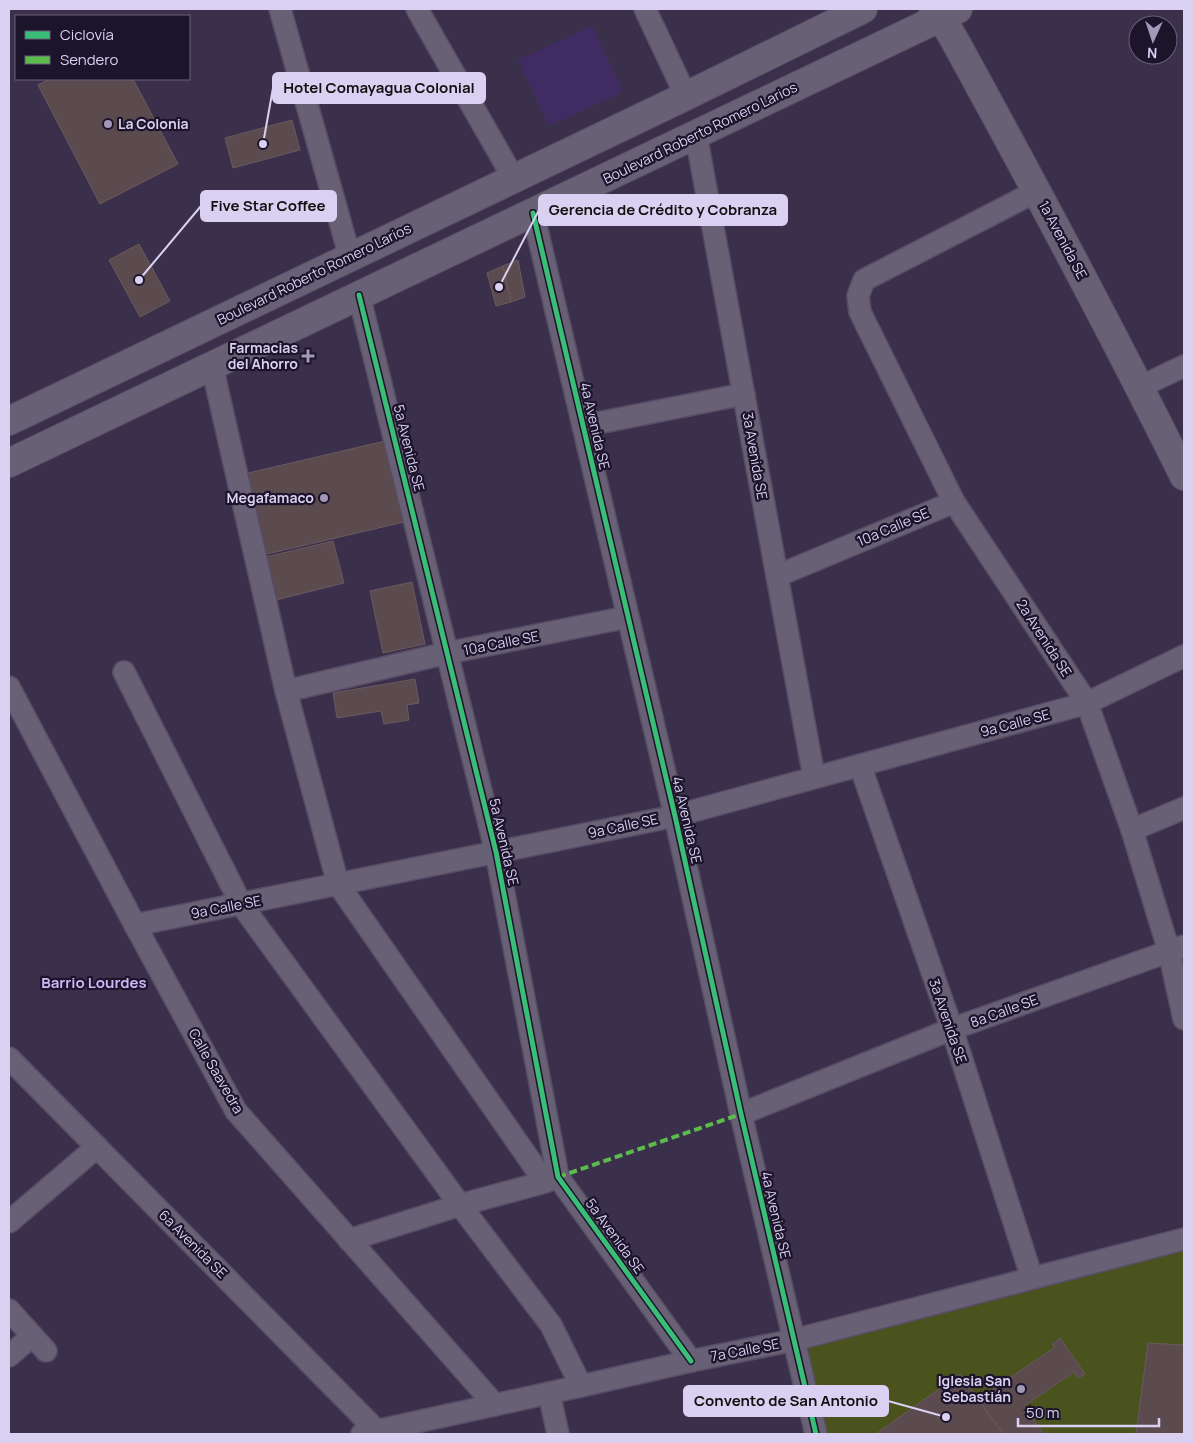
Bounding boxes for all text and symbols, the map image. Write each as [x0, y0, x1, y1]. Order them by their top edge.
legend [15, 15, 190, 80]
north arrow [1128, 15, 1178, 65]
text: Ciclovía [60, 24, 114, 45]
text: N [1147, 44, 1158, 63]
text: Sendero [60, 49, 119, 70]
callout: Hotel Comayagua Colonial [273, 73, 485, 103]
text: Hotel Comayagua Colonial [283, 77, 475, 98]
street label: Boulevard Roberto Romero Larios [600, 77, 800, 188]
place label: La Colonia [118, 114, 189, 133]
marker: La Colonia [102, 118, 114, 130]
callout: Five Star Coffee [201, 191, 336, 221]
text: Five Star Coffee [211, 195, 325, 216]
callout: Gerencia de Crédito y Cobranza [539, 195, 787, 225]
street label: 1a Avenida SE [1035, 197, 1092, 282]
text: Gerencia de Crédito y Cobranza [549, 199, 777, 220]
street label: Boulevard Roberto Romero Larios [214, 218, 414, 329]
place label: Farmacias del Ahorro [228, 338, 298, 373]
marker: Farmacias del Ahorro [302, 350, 314, 362]
street label: 4a Avenida SE [576, 380, 615, 471]
street label: 5a Avenida SE [390, 402, 429, 493]
street label: 3a Avenida SE [738, 411, 773, 501]
place label: Megafamaco [227, 488, 314, 507]
marker: Megafamaco [318, 492, 330, 504]
street label: 10a Calle SE [854, 503, 932, 550]
street label: 2a Avenida SE [1012, 595, 1077, 680]
street label: 10a Calle SE [462, 626, 540, 659]
street label: 9a Calle SE [978, 704, 1052, 741]
street label: 4a Avenida SE [668, 774, 707, 865]
street label: 5a Avenida SE [485, 796, 524, 887]
street label: 9a Calle SE [586, 809, 660, 842]
street label: 9a Calle SE [189, 890, 263, 923]
district label: Barrio Lourdes [41, 972, 147, 993]
street label: 3a Avenida SE [925, 976, 972, 1066]
street label: 8a Calle SE [967, 990, 1040, 1032]
street label: Calle Saavedra [184, 1025, 248, 1117]
street label: 4a Avenida SE [757, 1169, 796, 1260]
street label: 5a Avenida SE [582, 1194, 649, 1277]
street label: 6a Avenida SE [155, 1205, 232, 1282]
street label: 7a Calle SE [709, 1334, 781, 1365]
place label: Iglesia San Sebastián [938, 1371, 1011, 1406]
marker: Iglesia San Sebastián [1015, 1383, 1027, 1395]
callout: Convento de San Antonio [684, 1386, 888, 1416]
text: Convento de San Antonio [694, 1390, 878, 1411]
scale bar [1018, 1396, 1159, 1428]
text: 50 m [1026, 1402, 1060, 1423]

